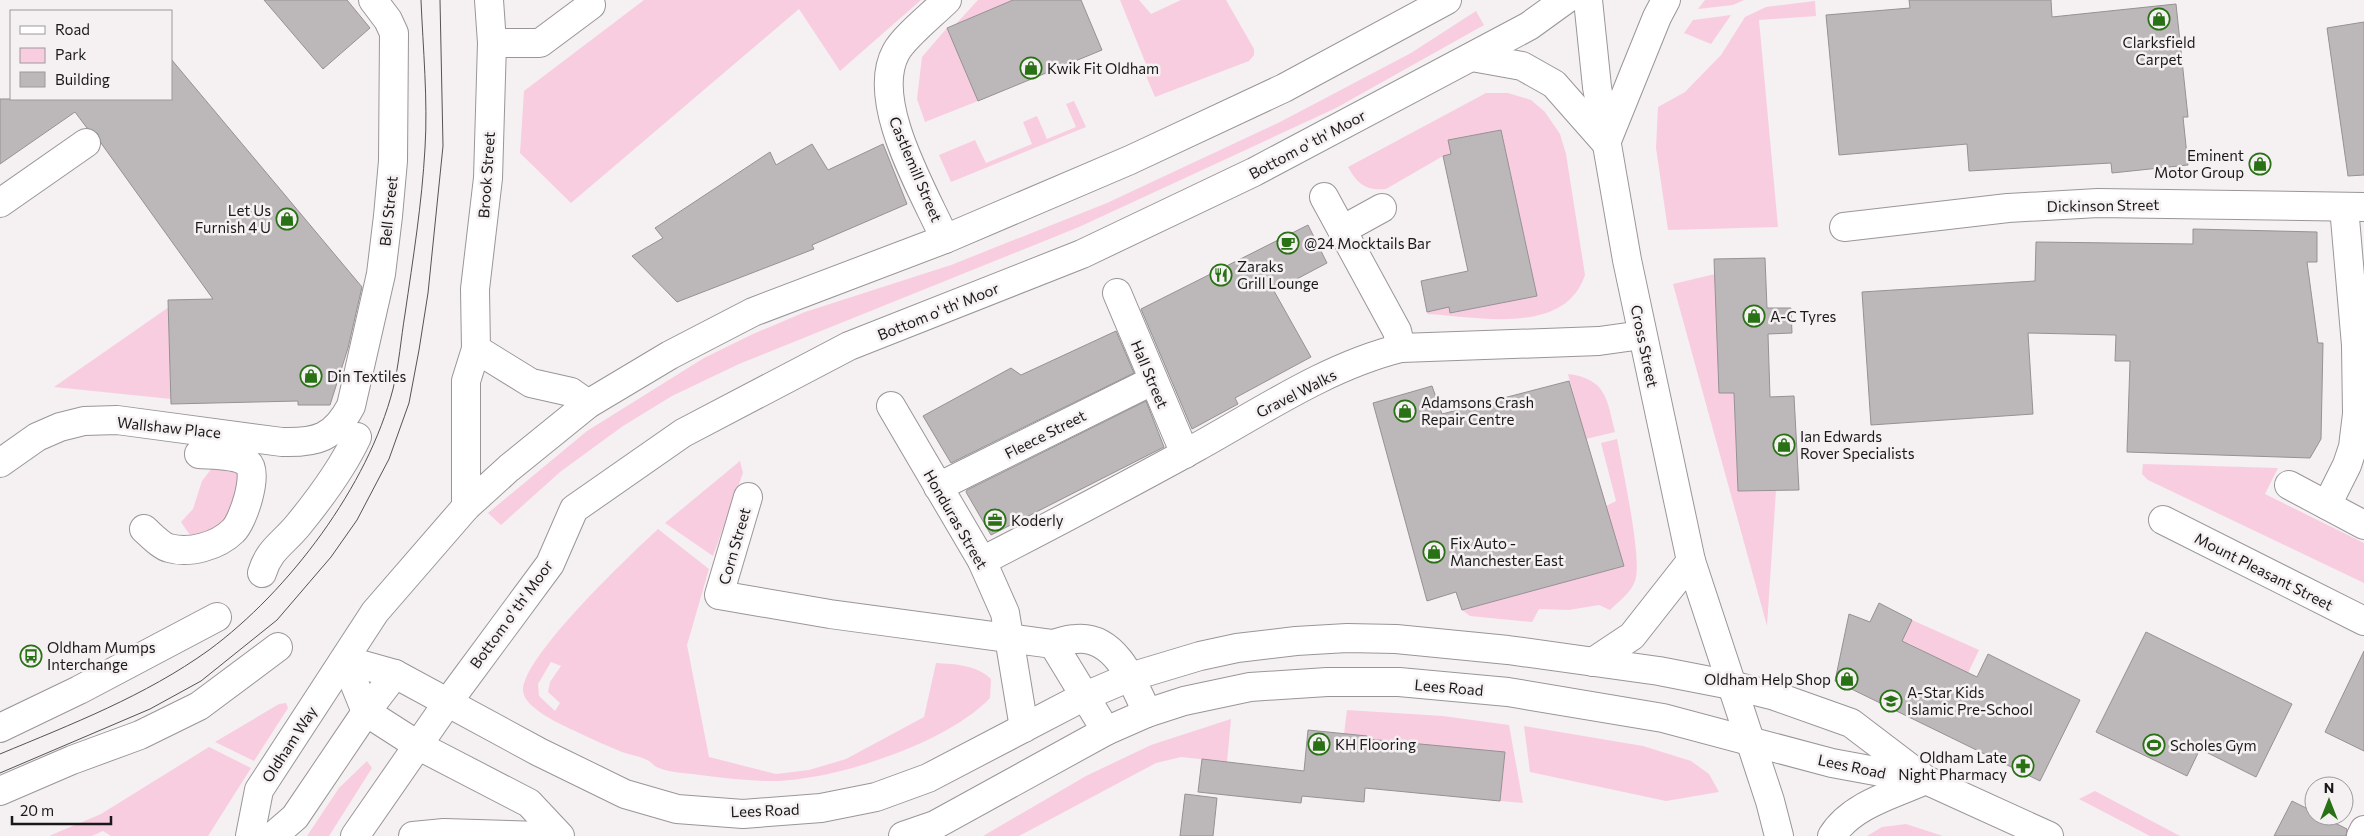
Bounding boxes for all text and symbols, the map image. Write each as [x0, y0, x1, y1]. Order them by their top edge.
shop icon: Clarksfield Carpet [2147, 7, 2171, 31]
legend [10, 10, 172, 100]
text: Road [55, 20, 90, 38]
place label: Clarksfield Carpet [2122, 33, 2196, 68]
text: Park [55, 45, 86, 63]
shop icon: Kwik Fit Oldham [1019, 56, 1043, 80]
place label: Kwik Fit Oldham [1047, 59, 1159, 77]
text: Building [55, 70, 110, 88]
street label: Bottom o' th' Moor [1246, 106, 1368, 182]
street label: Castlemill Street [886, 114, 946, 224]
street label: Brook Street [474, 131, 498, 219]
place label: Eminent Motor Group [2154, 146, 2244, 181]
shop icon: Eminent Motor Group [2248, 152, 2272, 176]
street label: Bell Street [375, 175, 401, 247]
street label: Dickinson Street [2047, 195, 2159, 215]
place label: Let Us Furnish 4 U [195, 201, 271, 236]
shop icon: Let Us Furnish 4 U [275, 207, 299, 231]
cafe icon: @24 Mocktails Bar [1276, 231, 1300, 255]
place label: @24 Mocktails Bar [1304, 234, 1431, 252]
place label: Zaraks Grill Lounge [1237, 257, 1319, 292]
restaurant icon: Zaraks Grill Lounge [1209, 263, 1233, 287]
street label: Bottom o' th' Moor [875, 278, 1001, 344]
street label: Cross Street [1627, 303, 1663, 389]
shop icon: A-C Tyres [1742, 304, 1766, 328]
place label: A-C Tyres [1770, 307, 1837, 325]
street label: Hall Street [1128, 337, 1172, 411]
shop icon: Din Textiles [299, 364, 323, 388]
street label: Gravel Walks [1253, 365, 1339, 421]
place label: Din Textiles [327, 367, 406, 385]
place label: Adamsons Crash Repair Centre [1421, 393, 1534, 428]
shop icon: Adamsons Crash Repair Centre [1393, 399, 1417, 423]
street label: Fleece Street [1001, 406, 1089, 462]
street label: Wallshaw Place [116, 413, 222, 441]
place label: Ian Edwards Rover Specialists [1800, 427, 1915, 462]
shop icon: Ian Edwards Rover Specialists [1772, 433, 1796, 457]
street label: Honduras Street [920, 466, 992, 572]
street label: Corn Street [714, 505, 754, 587]
office icon: Koderly [983, 508, 1007, 532]
place label: Koderly [1011, 511, 1064, 529]
street label: Mount Pleasant Street [2192, 528, 2336, 614]
place label: Fix Auto - Manchester East [1450, 534, 1564, 569]
shop icon: Fix Auto - Manchester East [1422, 540, 1446, 564]
street label: Bottom o' th' Moor [466, 556, 556, 672]
place label: Oldham Mumps Interchange [47, 638, 156, 673]
bus stop icon: Oldham Mumps Interchange [19, 644, 43, 668]
shop icon: Oldham Help Shop [1835, 667, 1859, 691]
place label: Oldham Help Shop [1704, 670, 1831, 688]
street label: Lees Road [1414, 675, 1484, 699]
place label: A-Star Kids Islamic Pre-School [1907, 683, 2033, 718]
school or university icon: A-Star Kids Islamic Pre-School [1879, 689, 1903, 713]
street label: Oldham Way [258, 702, 320, 785]
shop icon: KH Flooring [1307, 732, 1331, 756]
sports icon: Scholes Gym [2142, 733, 2166, 757]
place label: KH Flooring [1335, 735, 1416, 753]
place label: Scholes Gym [2170, 736, 2257, 754]
place label: Oldham Late Night Pharmacy [1898, 748, 2007, 783]
street label: Lees Road [1816, 750, 1888, 782]
pharmacy icon: Oldham Late Night Pharmacy [2011, 754, 2035, 778]
north arrow [2304, 776, 2354, 826]
text: N [2324, 779, 2334, 796]
scale bar [12, 794, 111, 826]
street label: Lees Road [730, 800, 800, 820]
text: 20 m [20, 801, 54, 819]

